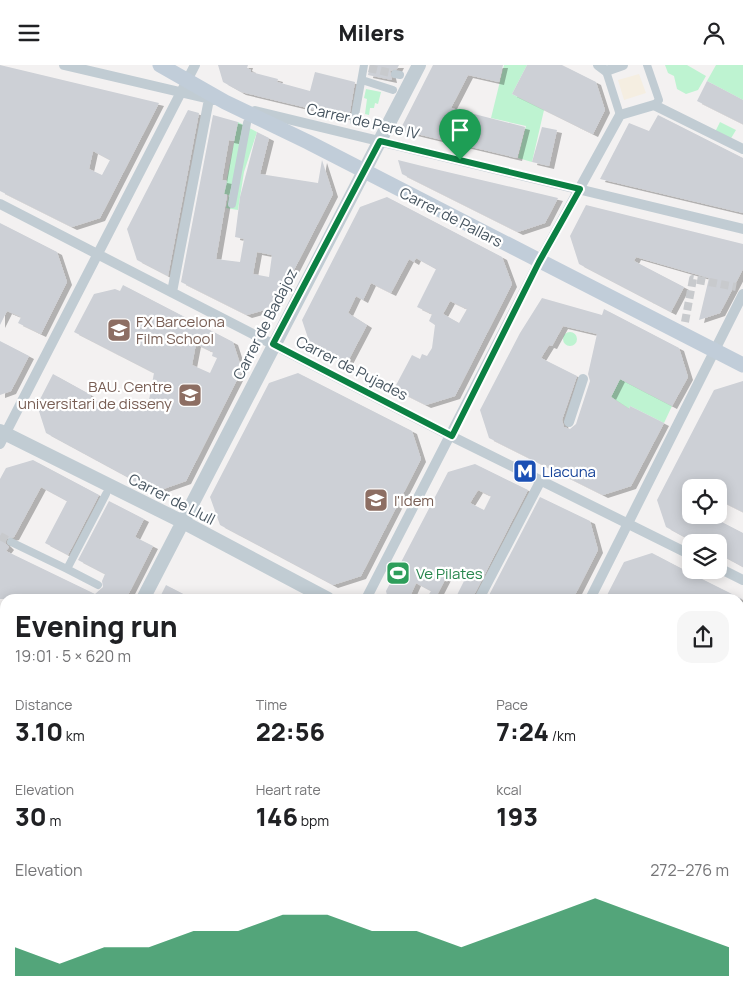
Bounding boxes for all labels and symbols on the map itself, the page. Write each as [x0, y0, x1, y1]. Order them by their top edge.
street label: Carrer de Pere IV [305, 98, 421, 144]
pin [439, 109, 481, 160]
street label: Carrer de Pallars [396, 182, 506, 252]
street label: Carrer de Badajoz [228, 265, 302, 383]
place label: FX Barcelona Film School [136, 311, 225, 349]
school or university icon: FX Barcelona Film School [106, 317, 132, 343]
street label: Carrer de Pujades [292, 331, 412, 405]
place label: BAU. Centre universitari de disseny [18, 376, 172, 414]
school or university icon: BAU. Centre universitari de disseny [177, 382, 203, 408]
metro station icon: Llacuna [512, 458, 538, 484]
place label: Llacuna [542, 461, 596, 482]
street label: Carrer de Llull [125, 468, 219, 530]
school or university icon: l'Idem [363, 487, 389, 513]
place label: l'Idem [394, 490, 434, 511]
sports icon: Ve Pilates [385, 560, 411, 586]
place label: Ve Pilates [416, 563, 483, 584]

